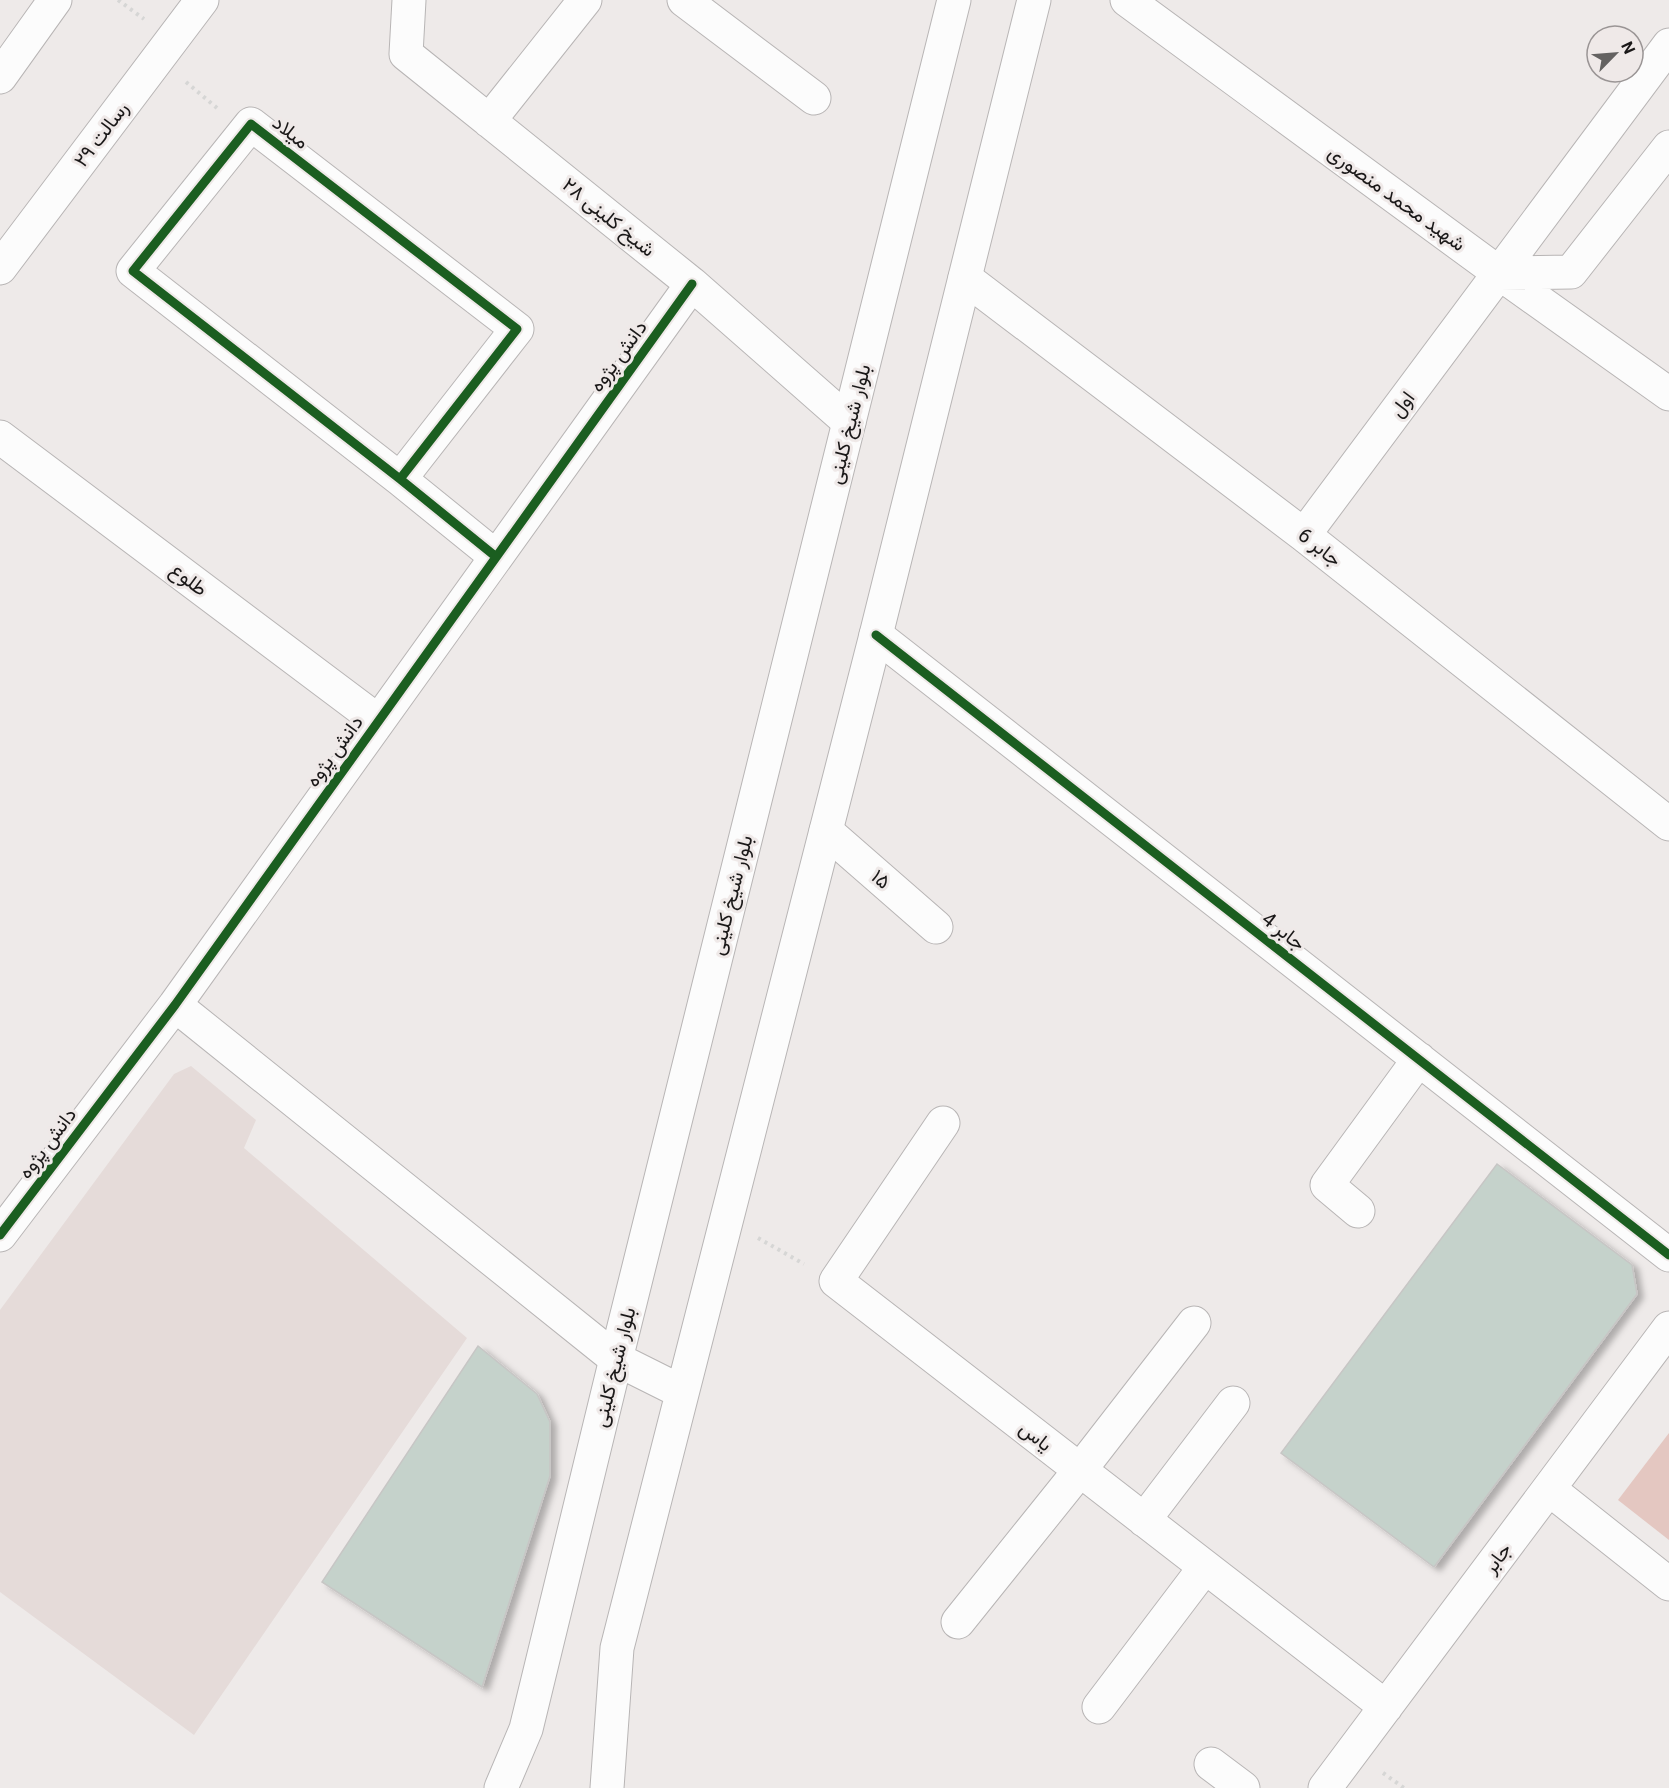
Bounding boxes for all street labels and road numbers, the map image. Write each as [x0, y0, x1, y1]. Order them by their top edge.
street label: رسالت ۲۹ [69, 97, 134, 172]
street label: میلاد [268, 110, 314, 154]
street label: شهید محمد منصوری [1323, 140, 1471, 257]
street label: شیخ کلینی ۲۸ [557, 172, 660, 263]
street label: دانش پژوه [584, 316, 653, 397]
street label: بلوار شیخ کلینی [823, 362, 877, 487]
street label: اول [1384, 386, 1420, 422]
street label: جابر 6 [1293, 523, 1346, 572]
street label: طلوع [164, 557, 212, 602]
street label: دانش پژوه [300, 711, 369, 792]
street label: بلوار شیخ کلینی [705, 833, 759, 958]
street label: ۱۵ [866, 864, 896, 894]
street label: جابر 4 [1257, 907, 1310, 956]
street label: دانش پژوه [13, 1103, 83, 1184]
street label: بلوار شیخ کلینی [588, 1305, 642, 1430]
street label: یاس [1015, 1416, 1057, 1456]
street label: جابر [1477, 1538, 1517, 1580]

